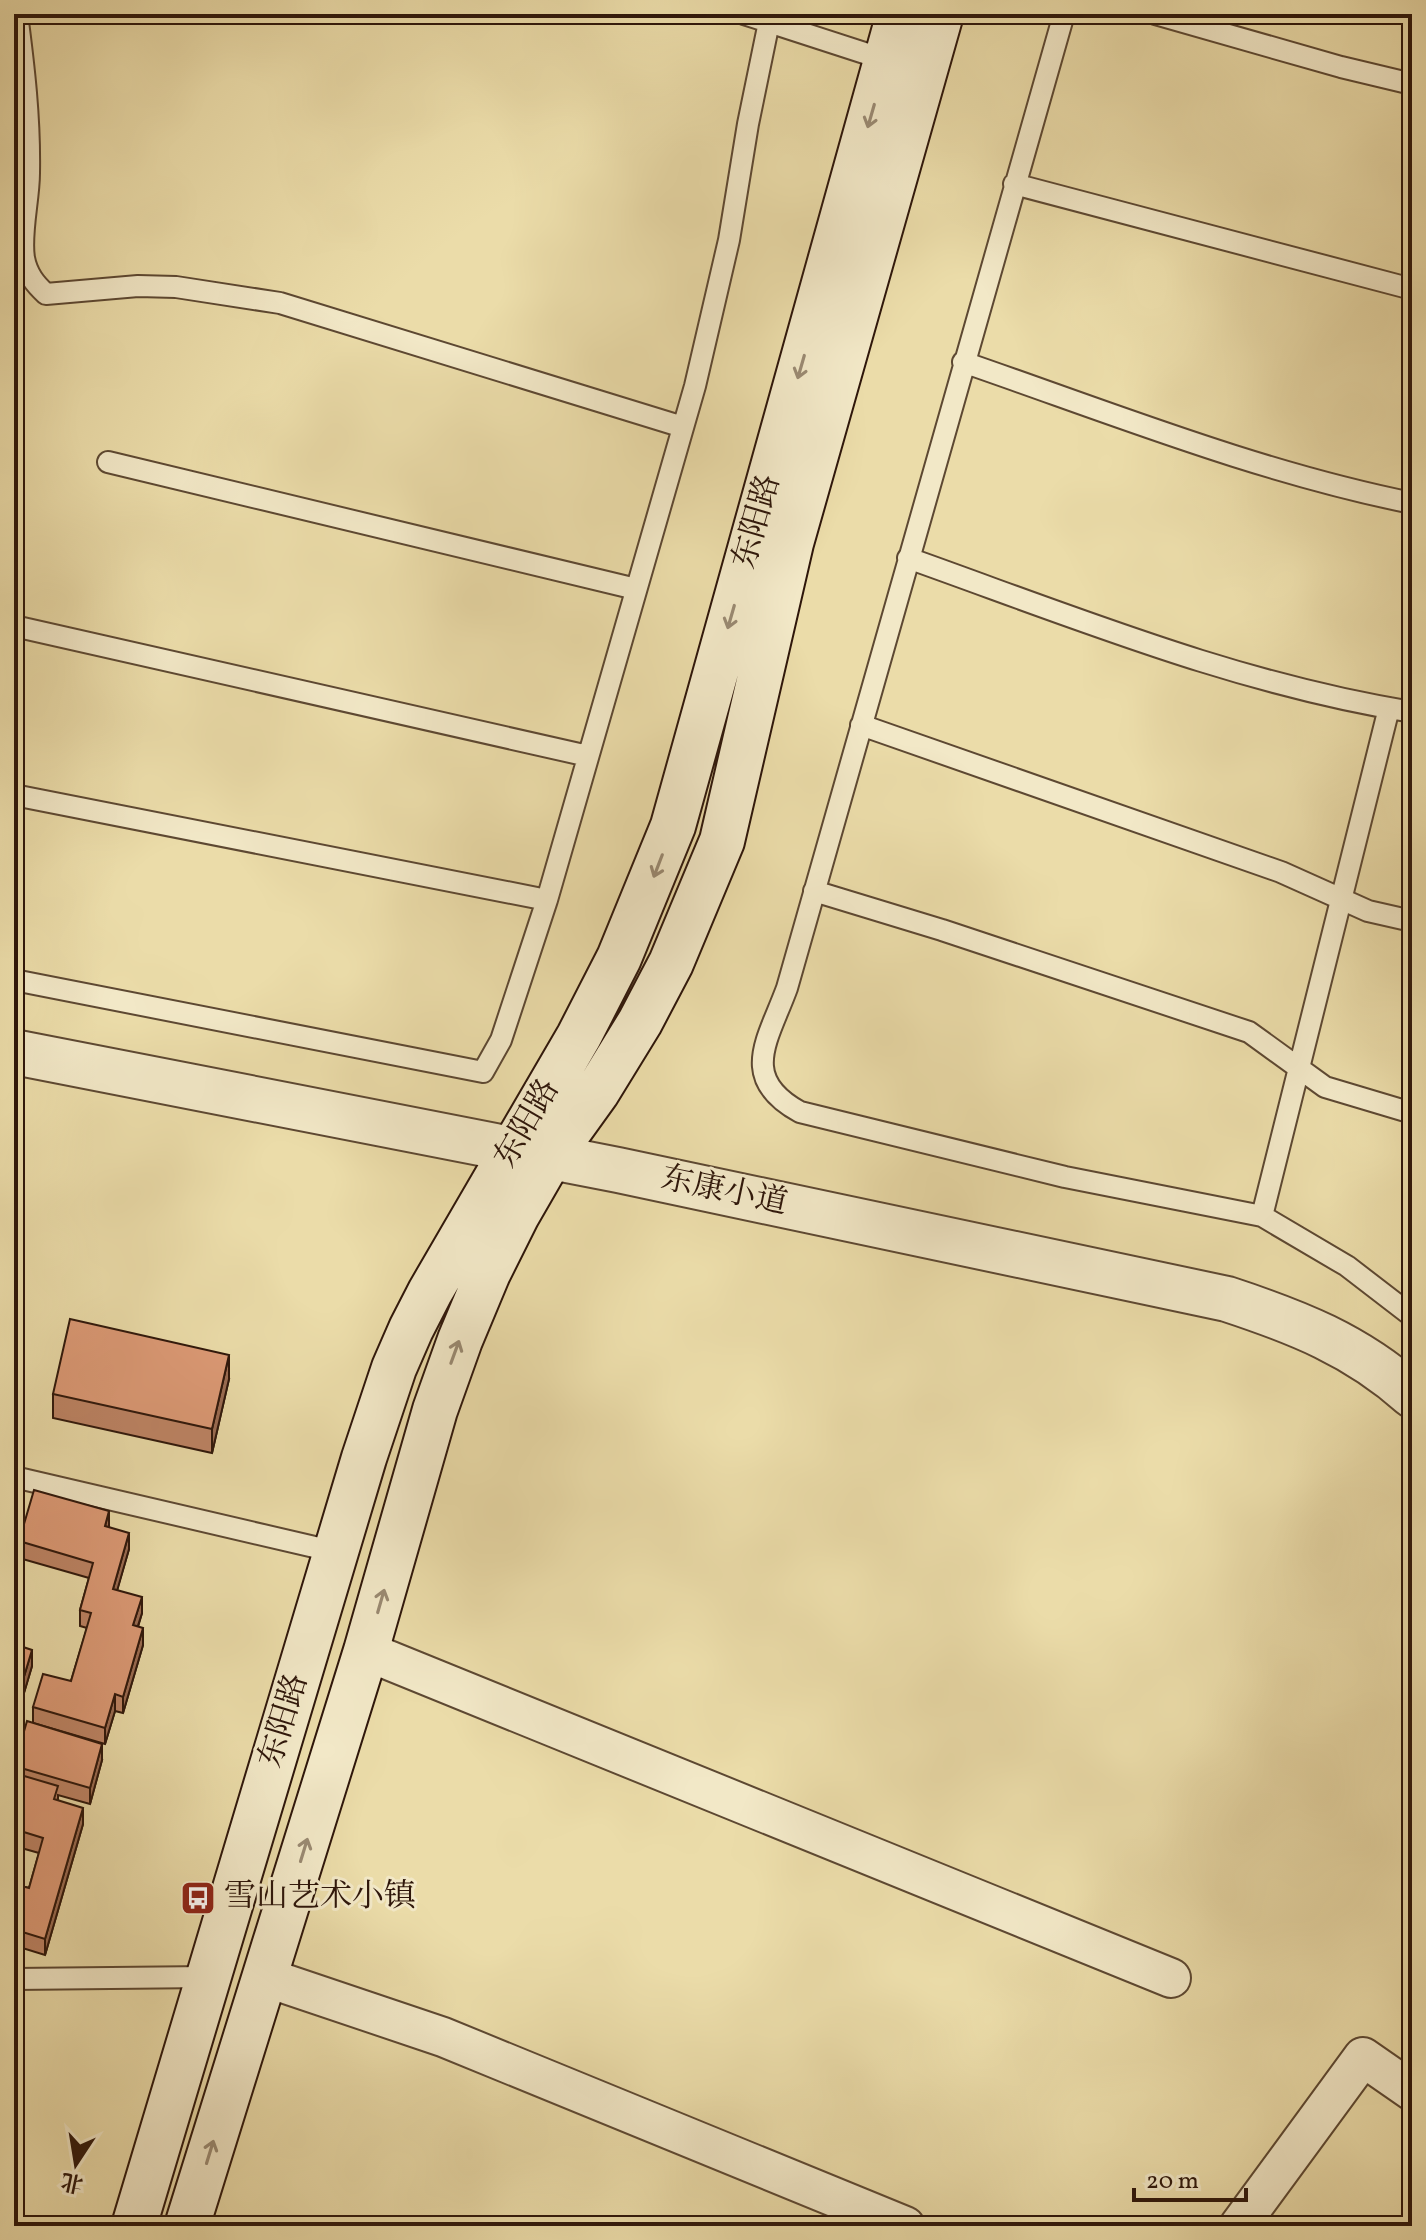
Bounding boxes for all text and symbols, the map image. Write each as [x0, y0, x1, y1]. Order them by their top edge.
one-way arrow [863, 103, 878, 129]
one-way arrow [793, 353, 808, 379]
street label: 东阳路 [724, 470, 792, 574]
one-way arrow [723, 604, 738, 630]
one-way arrow [650, 853, 664, 878]
street label: 东阳路 [485, 1071, 571, 1177]
street label: 东康小道 [657, 1157, 791, 1227]
one-way arrow [449, 1340, 464, 1365]
one-way arrow [374, 1589, 389, 1615]
street label: 东阳路 [250, 1669, 320, 1773]
one-way arrow [298, 1837, 313, 1862]
place label: 雪山艺术小镇 [224, 1876, 416, 1920]
bus stop icon: 雪山艺术小镇 [179, 1879, 217, 1917]
north arrow [36, 2124, 116, 2204]
one-way arrow [204, 2139, 219, 2164]
scale bar [1134, 2152, 1246, 2202]
text: 北 [58, 2164, 86, 2199]
text: 20 m [1146, 2165, 1199, 2199]

